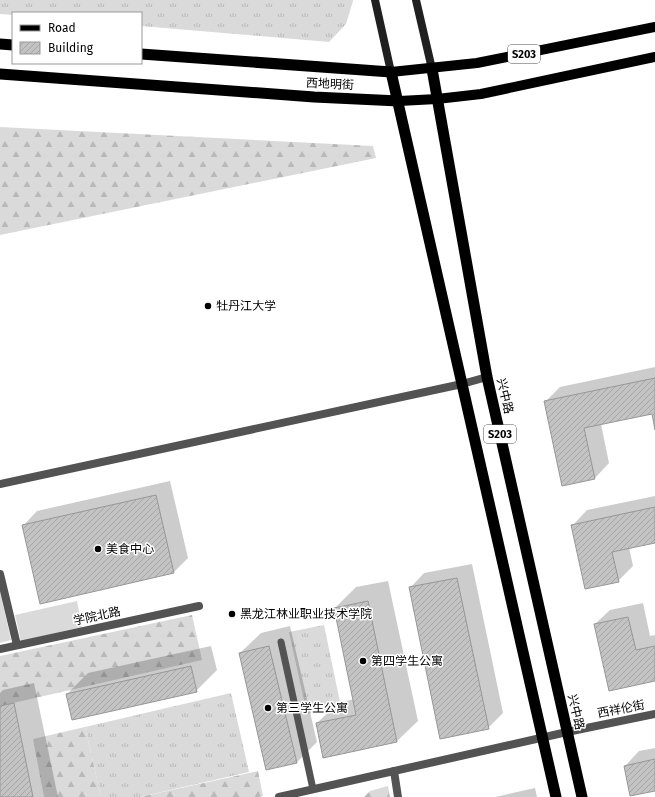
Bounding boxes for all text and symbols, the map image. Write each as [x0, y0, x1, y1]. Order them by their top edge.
legend [12, 12, 142, 64]
text: Road [48, 21, 76, 35]
text: Building [48, 41, 94, 55]
road number: S203 [508, 45, 540, 63]
street label: 西地明街 [306, 76, 354, 92]
place label: 牡丹江大学 [216, 299, 276, 313]
marker: 牡丹江大学 [203, 301, 213, 311]
street label: 兴中路 [494, 377, 516, 415]
road number: S203 [484, 425, 516, 443]
place label: 美食中心 [106, 542, 154, 556]
marker: 美食中心 [93, 544, 103, 554]
street label: 学院北路 [72, 604, 122, 628]
place label: 黑龙江林业职业技术学院 [240, 607, 372, 621]
marker: 黑龙江林业职业技术学院 [227, 609, 237, 619]
place label: 第四学生公寓 [371, 654, 443, 668]
marker: 第四学生公寓 [358, 656, 368, 666]
street label: 兴中路 [565, 693, 587, 731]
street label: 西祥伦街 [596, 698, 646, 720]
place label: 第三学生公寓 [276, 701, 348, 715]
marker: 第三学生公寓 [263, 703, 273, 713]

